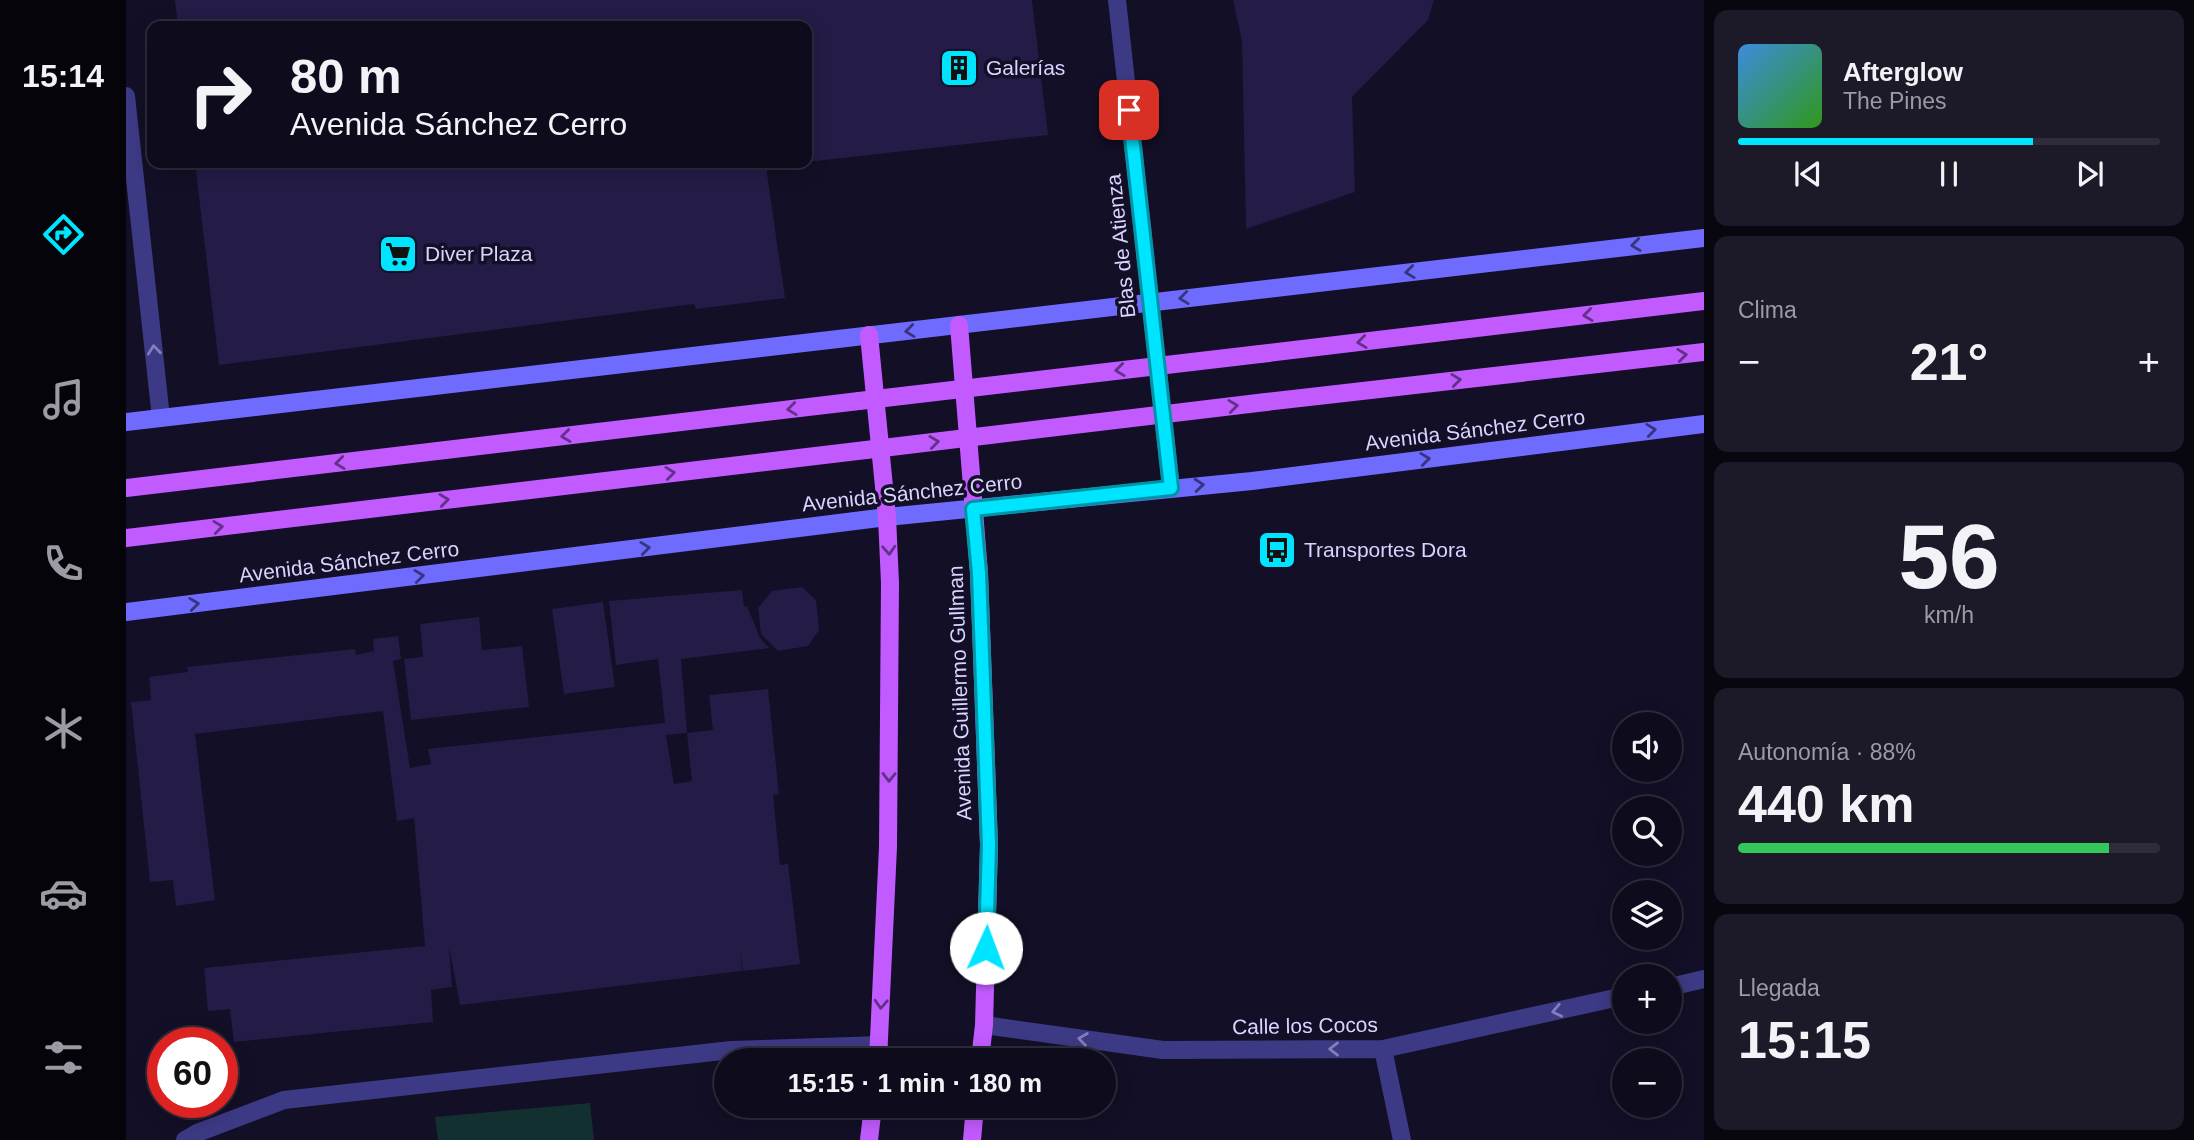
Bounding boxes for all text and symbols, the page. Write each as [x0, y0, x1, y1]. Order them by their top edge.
building icon: Galerías [938, 47, 980, 89]
icon: right [175, 49, 266, 140]
text: 80 m [290, 49, 402, 103]
place label: Galerías [986, 56, 1065, 79]
text: Afterglow [1843, 57, 1963, 87]
text: 15:14 [22, 58, 104, 94]
pin [1099, 80, 1159, 140]
text: The Pines [1843, 88, 1947, 114]
icon: arrive [1110, 91, 1148, 129]
text: Avenida Sánchez Cerro [290, 106, 627, 142]
icon: previous [1789, 155, 1827, 193]
icon: pause [1930, 155, 1968, 193]
icon: next [2071, 155, 2109, 193]
street label: Blas de Atienza [1101, 173, 1140, 319]
icon: directions [39, 210, 88, 259]
supermarket icon: Diver Plaza [377, 233, 419, 275]
one-way arrow [1630, 238, 1642, 253]
place label: Diver Plaza [425, 242, 533, 265]
one-way arrow [1404, 264, 1416, 279]
one-way arrow [1178, 291, 1190, 306]
text: Clima [1738, 297, 1797, 323]
one-way arrow [1582, 307, 1593, 322]
one-way arrow [904, 323, 916, 338]
text: 21° [1910, 333, 1988, 391]
one-way arrow [1356, 334, 1367, 349]
text: − [1738, 341, 1760, 383]
text: + [2138, 341, 2160, 383]
one-way arrow [147, 344, 162, 355]
one-way arrow [1676, 347, 1688, 362]
one-way arrow [1114, 363, 1125, 378]
one-way arrow [1450, 373, 1462, 388]
icon: music [39, 375, 88, 424]
one-way arrow [1228, 399, 1239, 414]
one-way arrow [786, 402, 797, 417]
street label: Avenida Sánchez Cerro [1364, 405, 1586, 454]
one-way arrow [1645, 423, 1656, 438]
one-way arrow [560, 429, 572, 444]
one-way arrow [928, 434, 940, 449]
one-way arrow [1419, 451, 1431, 466]
one-way arrow [334, 455, 345, 470]
one-way arrow [664, 466, 676, 481]
street label: Avenida Sánchez Cerro [801, 469, 1023, 516]
one-way arrow [1194, 478, 1205, 493]
one-way arrow [439, 493, 450, 508]
text: 56 [1898, 506, 2000, 607]
one-way arrow [212, 519, 224, 534]
bus stop icon: Transportes Dora [1256, 529, 1298, 571]
street label: Avenida Sánchez Cerro [238, 537, 460, 586]
place label: Transportes Dora [1304, 538, 1467, 561]
icon: phone [39, 539, 88, 588]
one-way arrow [639, 540, 651, 555]
one-way arrow [881, 544, 896, 555]
street label: Avenida Guillermo Gullman [944, 565, 975, 821]
one-way arrow [414, 568, 425, 583]
one-way arrow [188, 596, 200, 611]
text: km/h [1924, 602, 1974, 628]
icon: climate [39, 704, 88, 753]
map controls [1612, 712, 1682, 1118]
button: sound [1612, 712, 1682, 782]
text: Autonomía · 88% [1738, 739, 1916, 765]
one-way arrow [881, 772, 896, 783]
text: 440 km [1738, 775, 1914, 833]
button: search [1612, 796, 1682, 866]
icon: car [39, 869, 88, 918]
button: layers [1612, 880, 1682, 950]
position arrow [949, 911, 1023, 985]
button: + [1612, 964, 1682, 1034]
text: Llegada [1738, 975, 1820, 1001]
one-way arrow [874, 999, 889, 1010]
one-way arrow [1551, 1002, 1563, 1017]
text: 15:15 [1738, 1011, 1871, 1069]
street label: Calle los Cocos [1232, 1013, 1378, 1038]
speed limit sign: 60 [147, 1027, 238, 1118]
one-way arrow [1077, 1032, 1088, 1047]
icon: filters [39, 1033, 88, 1082]
one-way arrow [1328, 1041, 1339, 1057]
button: − [1612, 1048, 1682, 1118]
text: 15:15 · 1 min · 180 m [788, 1068, 1042, 1098]

